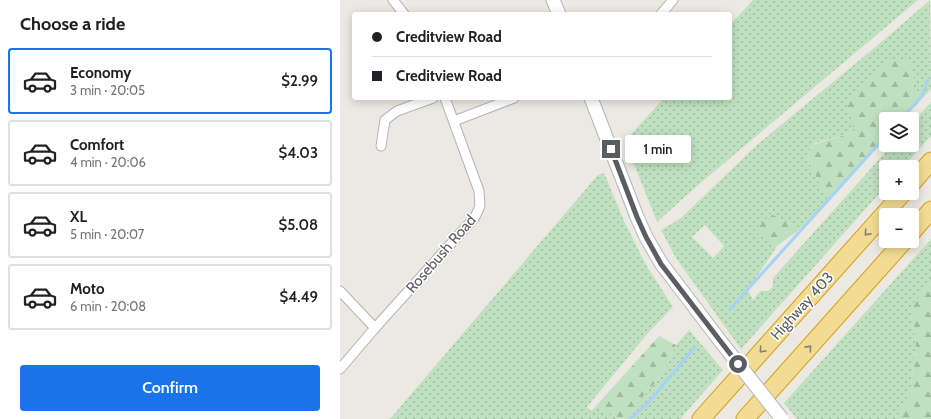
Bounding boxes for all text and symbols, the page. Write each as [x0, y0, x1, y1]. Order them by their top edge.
text: Choose a ride [20, 13, 125, 35]
text: Creditview Road [396, 28, 502, 46]
icon: car [22, 63, 58, 99]
text: Economy [70, 64, 131, 82]
text: Creditview Road [396, 67, 502, 85]
text: $2.99 [281, 72, 318, 90]
text: 3 min · 20:05 [70, 82, 145, 98]
map controls [879, 112, 919, 248]
button: layers [879, 112, 919, 152]
icon: car [22, 135, 58, 171]
callout: 1 min [625, 135, 691, 163]
text: Comfort [70, 136, 124, 154]
route end [602, 140, 620, 158]
text: 1 min [643, 141, 673, 157]
text: $4.03 [279, 144, 318, 162]
text: 4 min · 20:06 [70, 154, 146, 170]
button: + [879, 160, 919, 200]
icon: car [22, 207, 58, 243]
text: XL [70, 208, 87, 226]
button: − [879, 208, 919, 248]
street label: Rosebush Road [402, 211, 480, 297]
text: $5.08 [279, 216, 318, 234]
text: 5 min · 20:07 [70, 226, 144, 242]
one-way arrow [865, 228, 872, 235]
street label: Highway 403 [767, 268, 837, 344]
icon: car [22, 279, 58, 315]
text: Moto [70, 280, 104, 298]
text: $4.49 [279, 288, 318, 306]
text: 6 min · 20:08 [70, 298, 146, 314]
one-way arrow [804, 345, 811, 353]
one-way arrow [760, 346, 767, 353]
route start [729, 355, 747, 373]
button: Confirm [20, 365, 320, 411]

